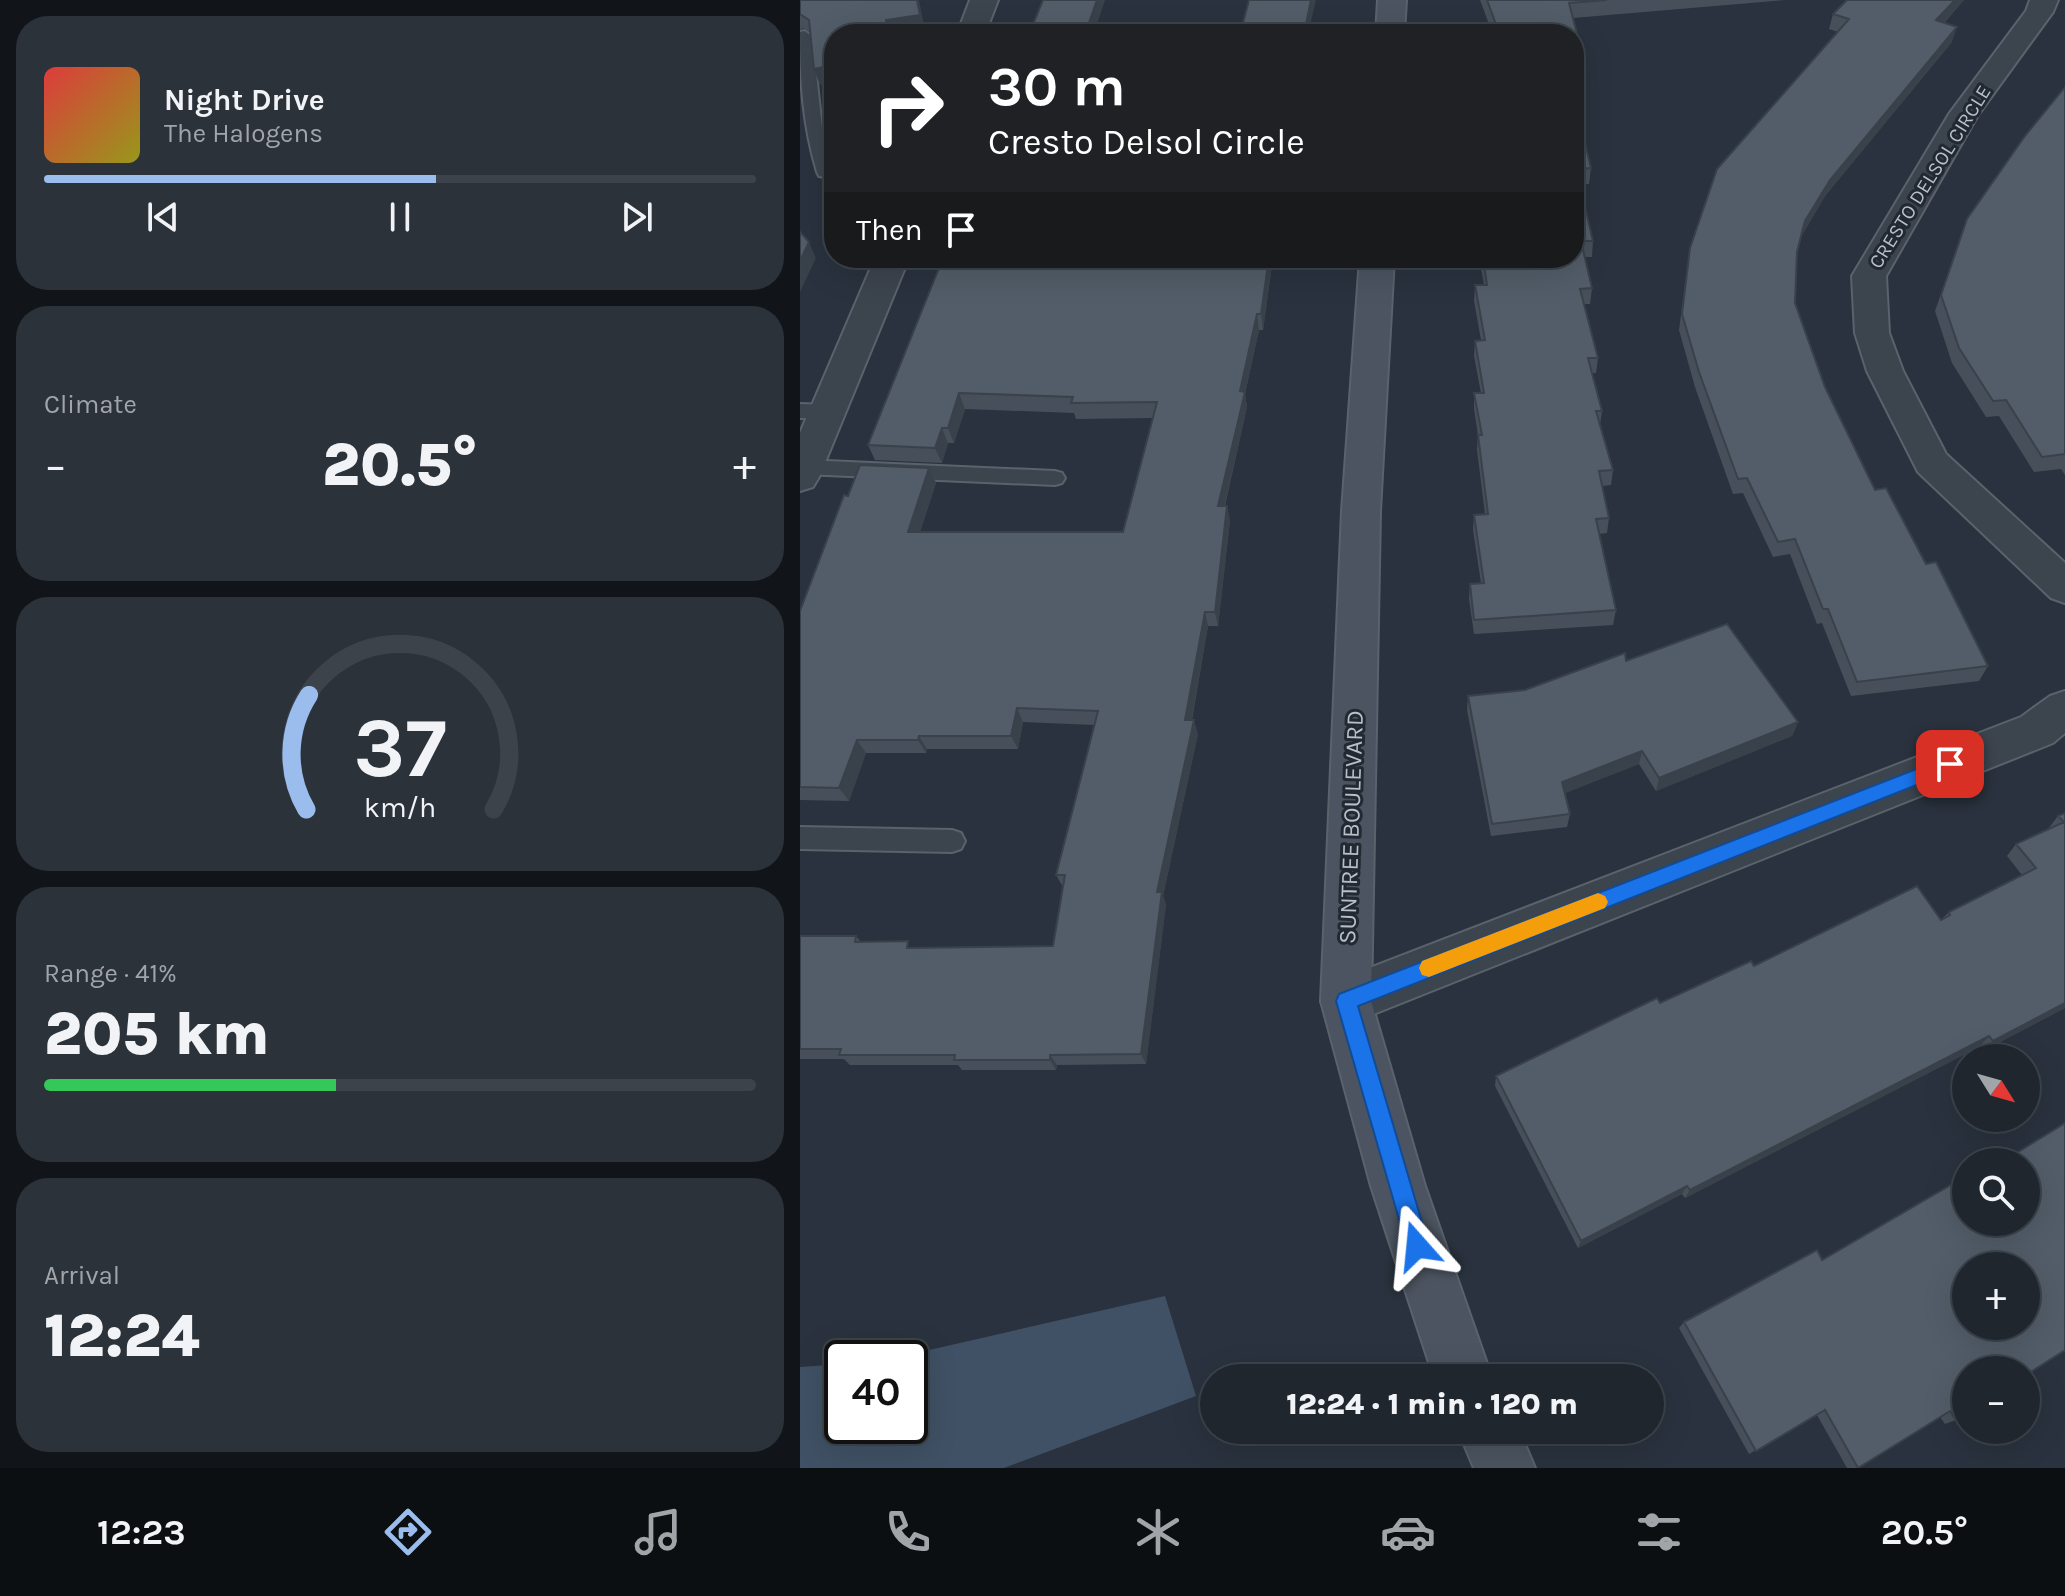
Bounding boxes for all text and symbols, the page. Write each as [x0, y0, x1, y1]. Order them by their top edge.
text: 30 m [988, 54, 1126, 119]
icon: right [856, 56, 960, 160]
street label: CRESTO DELSOL CIRCLE [1864, 81, 1996, 273]
text: Night Drive [164, 82, 325, 118]
text: The Halogens [164, 118, 323, 149]
text: Cresto Delsol Circle [988, 121, 1305, 163]
icon: previous [141, 195, 185, 239]
icon: pause [378, 195, 422, 239]
icon: next [615, 195, 659, 239]
icon: arrive [939, 208, 983, 252]
text: Then [856, 212, 923, 248]
text: Climate [44, 389, 137, 420]
text: 20.5° [322, 430, 478, 500]
text: − [44, 440, 67, 491]
text: + [733, 440, 756, 491]
text: 37 [353, 700, 447, 797]
street label: SUNTREE BOULEVARD [1333, 710, 1369, 944]
pin [1916, 730, 1984, 798]
icon: arrive [1928, 742, 1972, 786]
text: km/h [364, 791, 436, 824]
text: Range · 41% [44, 958, 177, 989]
text: 205 km [44, 999, 270, 1069]
north arrow [1952, 1044, 2040, 1132]
map controls [1952, 1044, 2040, 1444]
button: search [1952, 1148, 2040, 1236]
position arrow [1375, 1204, 1459, 1288]
button: + [1952, 1252, 2040, 1340]
text: Arrival [44, 1260, 120, 1291]
text: 12:24 [44, 1301, 200, 1371]
speed limit sign: 40 [824, 1340, 928, 1444]
button: − [1952, 1356, 2040, 1444]
text: 12:24 · 1 min · 120 m [1286, 1386, 1578, 1422]
icon: directions [380, 1504, 436, 1560]
icon: music [630, 1504, 686, 1560]
icon: phone [880, 1504, 936, 1560]
icon: climate [1130, 1504, 1186, 1560]
icon: car [1380, 1504, 1436, 1560]
icon: filters [1631, 1504, 1687, 1560]
text: 12:23 [97, 1511, 186, 1553]
text: 20.5° [1881, 1511, 1968, 1553]

